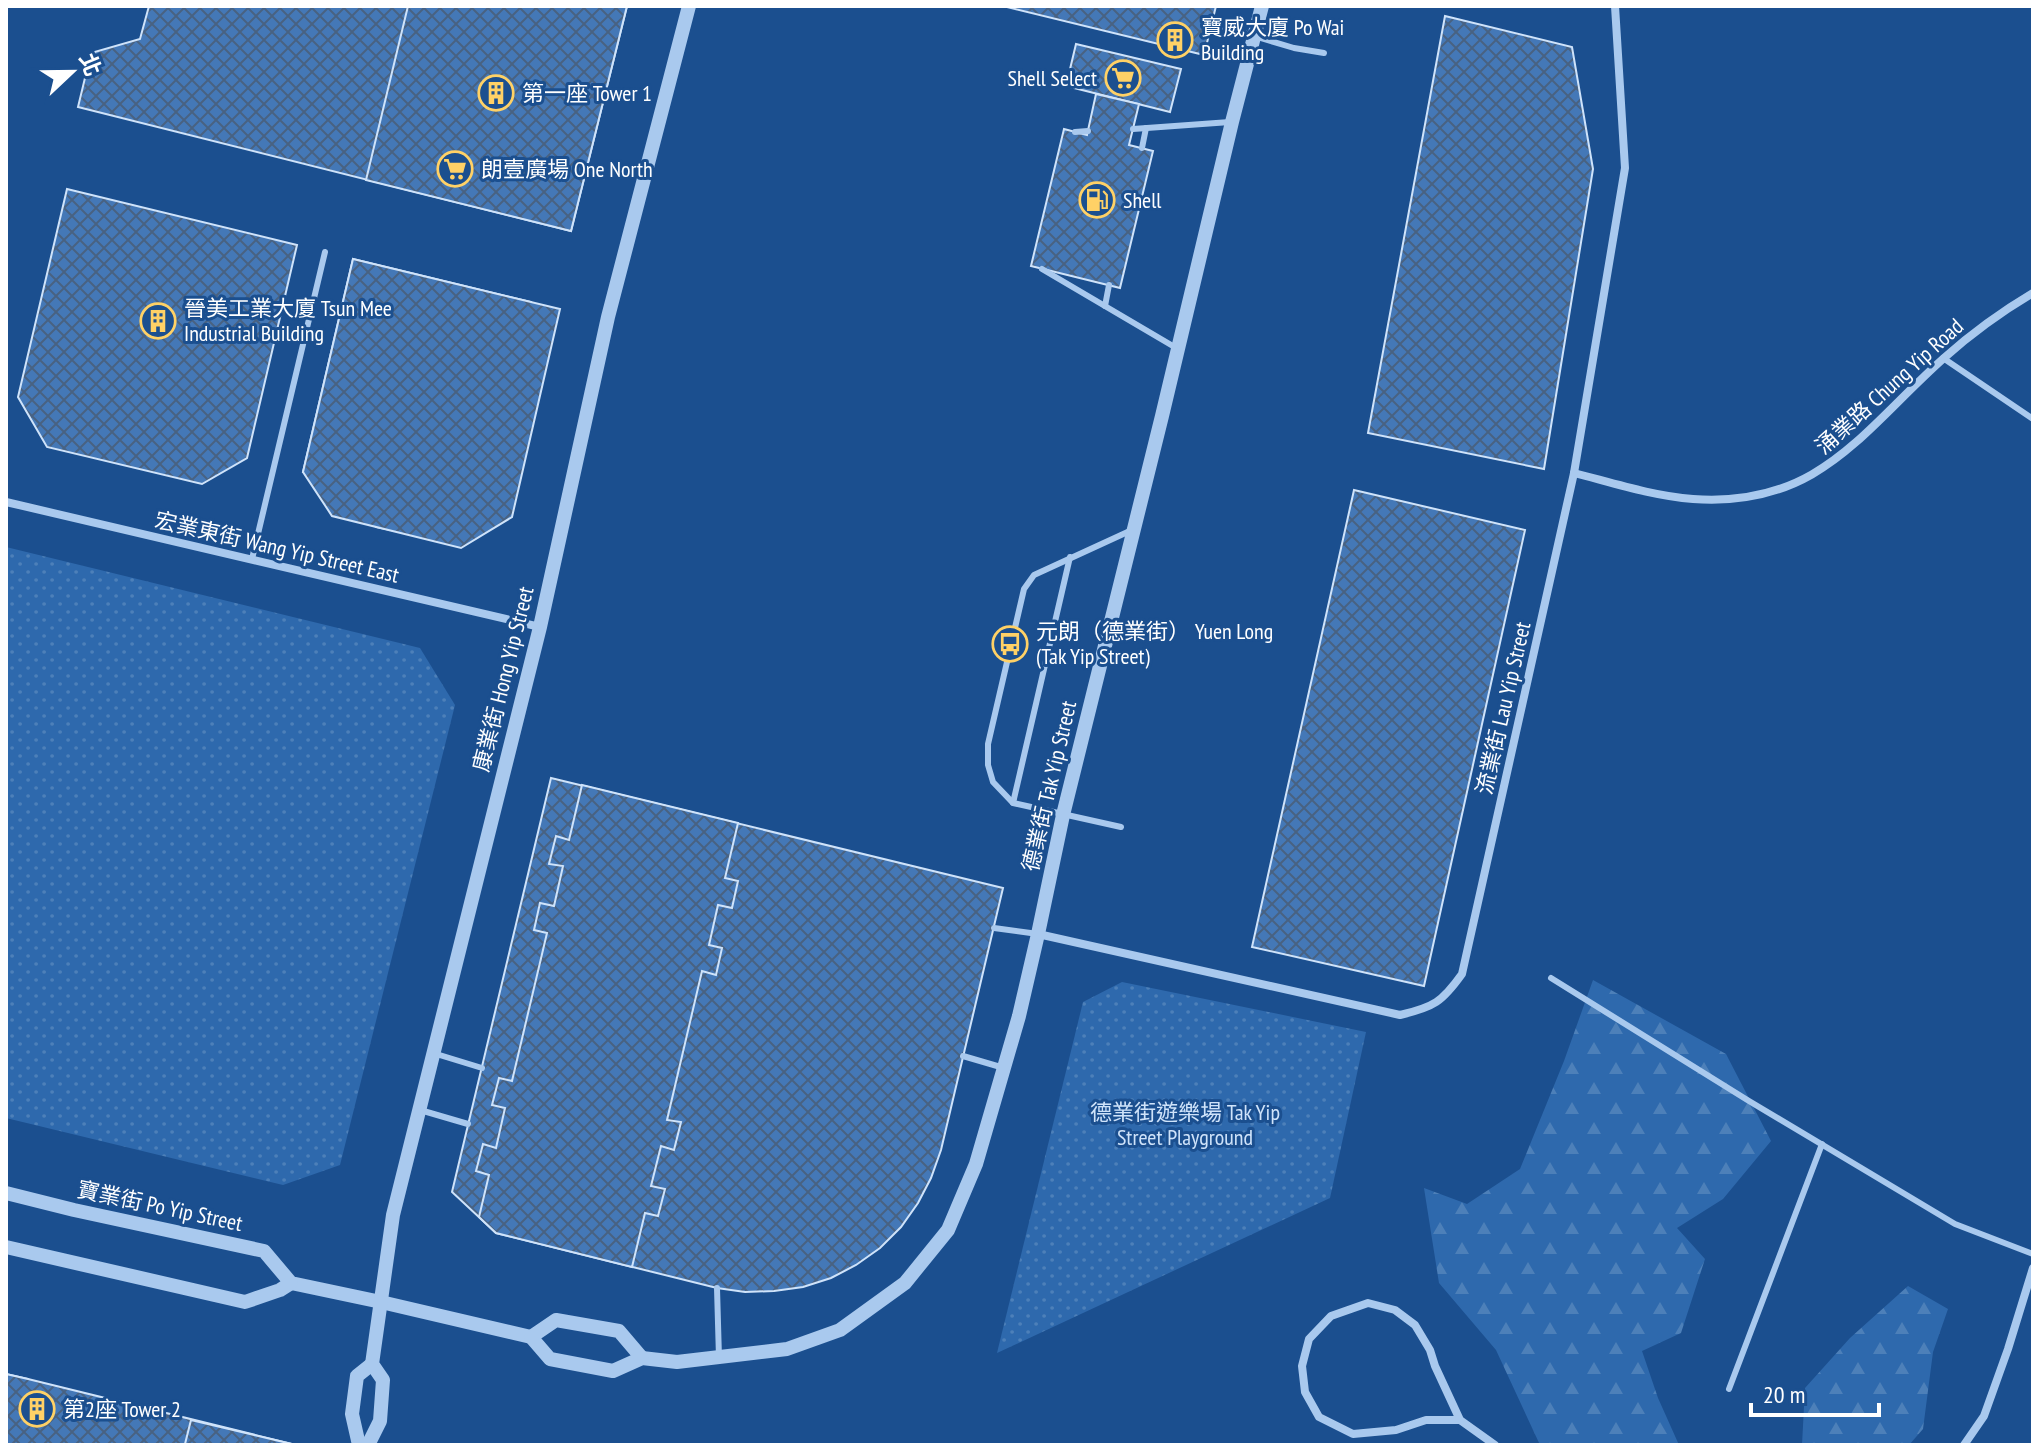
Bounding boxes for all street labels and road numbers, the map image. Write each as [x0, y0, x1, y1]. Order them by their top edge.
street label: 涌業路 Chung Yip Road [1809, 312, 1969, 460]
street label: 宏業東街 Wang Yip Street East [152, 505, 402, 589]
street label: 康業街 Hong Yip Street [466, 584, 540, 774]
street label: 流業街 Lau Yip Street [1470, 619, 1536, 797]
street label: 德業街 Tak Yip Street [1016, 698, 1082, 874]
street label: 寶業街 Po Yip Street [75, 1175, 245, 1237]

